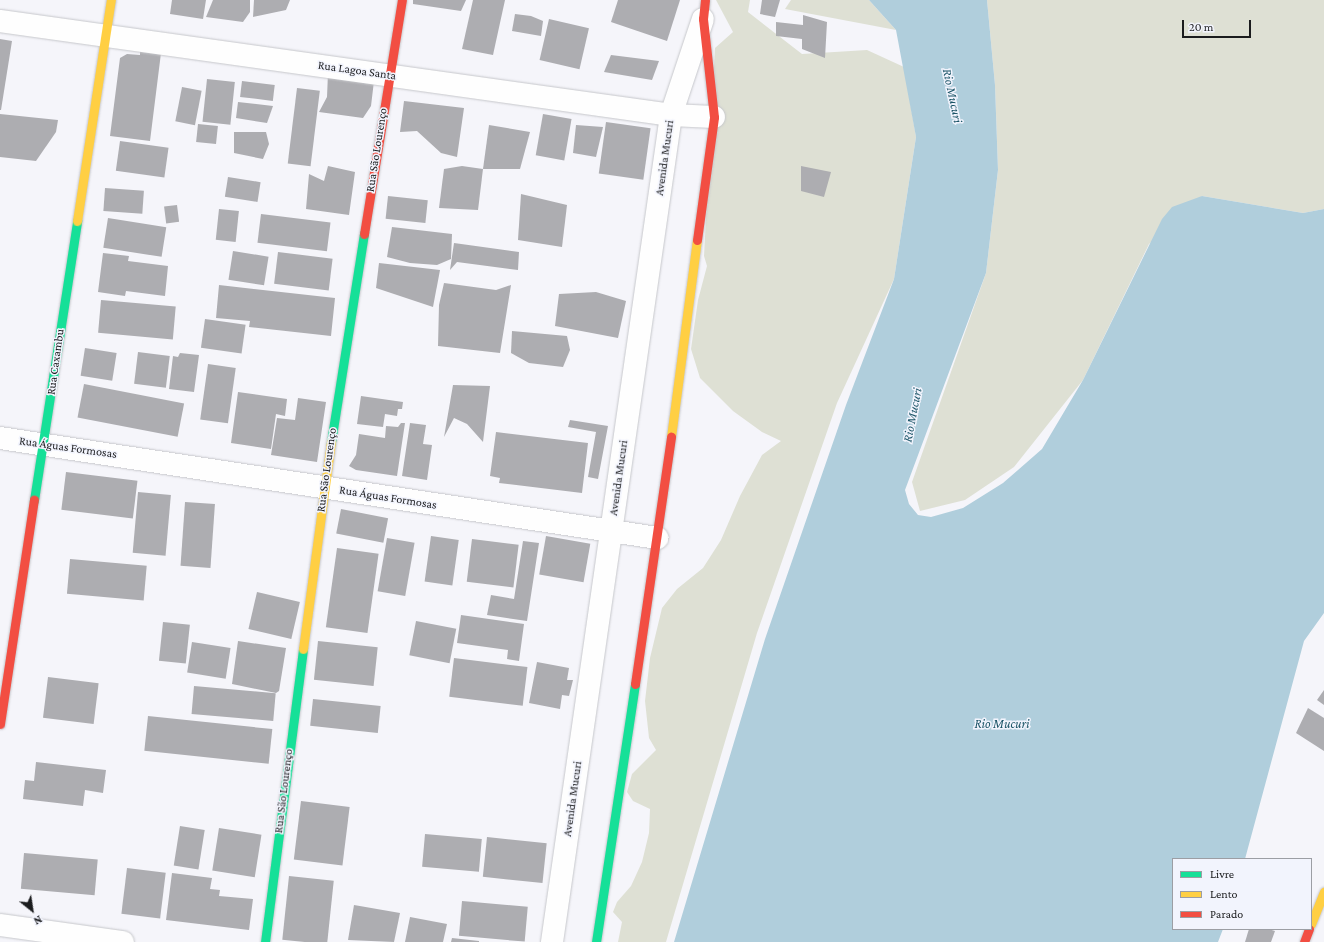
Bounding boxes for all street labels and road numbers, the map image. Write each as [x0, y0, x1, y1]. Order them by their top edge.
street label: Rua Lagoa Santa [317, 58, 397, 84]
street label: Rua São Lourenço [363, 107, 391, 193]
street label: Avenida Mucuri [653, 119, 677, 197]
street label: Rua Caxambu [44, 328, 68, 396]
street label: Rua São Lourenço [314, 427, 340, 513]
street label: Rua Águas Formosas [18, 434, 118, 462]
street label: Avenida Mucuri [607, 439, 631, 517]
street label: Rua Águas Formosas [338, 483, 438, 513]
street label: Rua São Lourenço [272, 748, 296, 834]
street label: Avenida Mucuri [561, 760, 585, 838]

